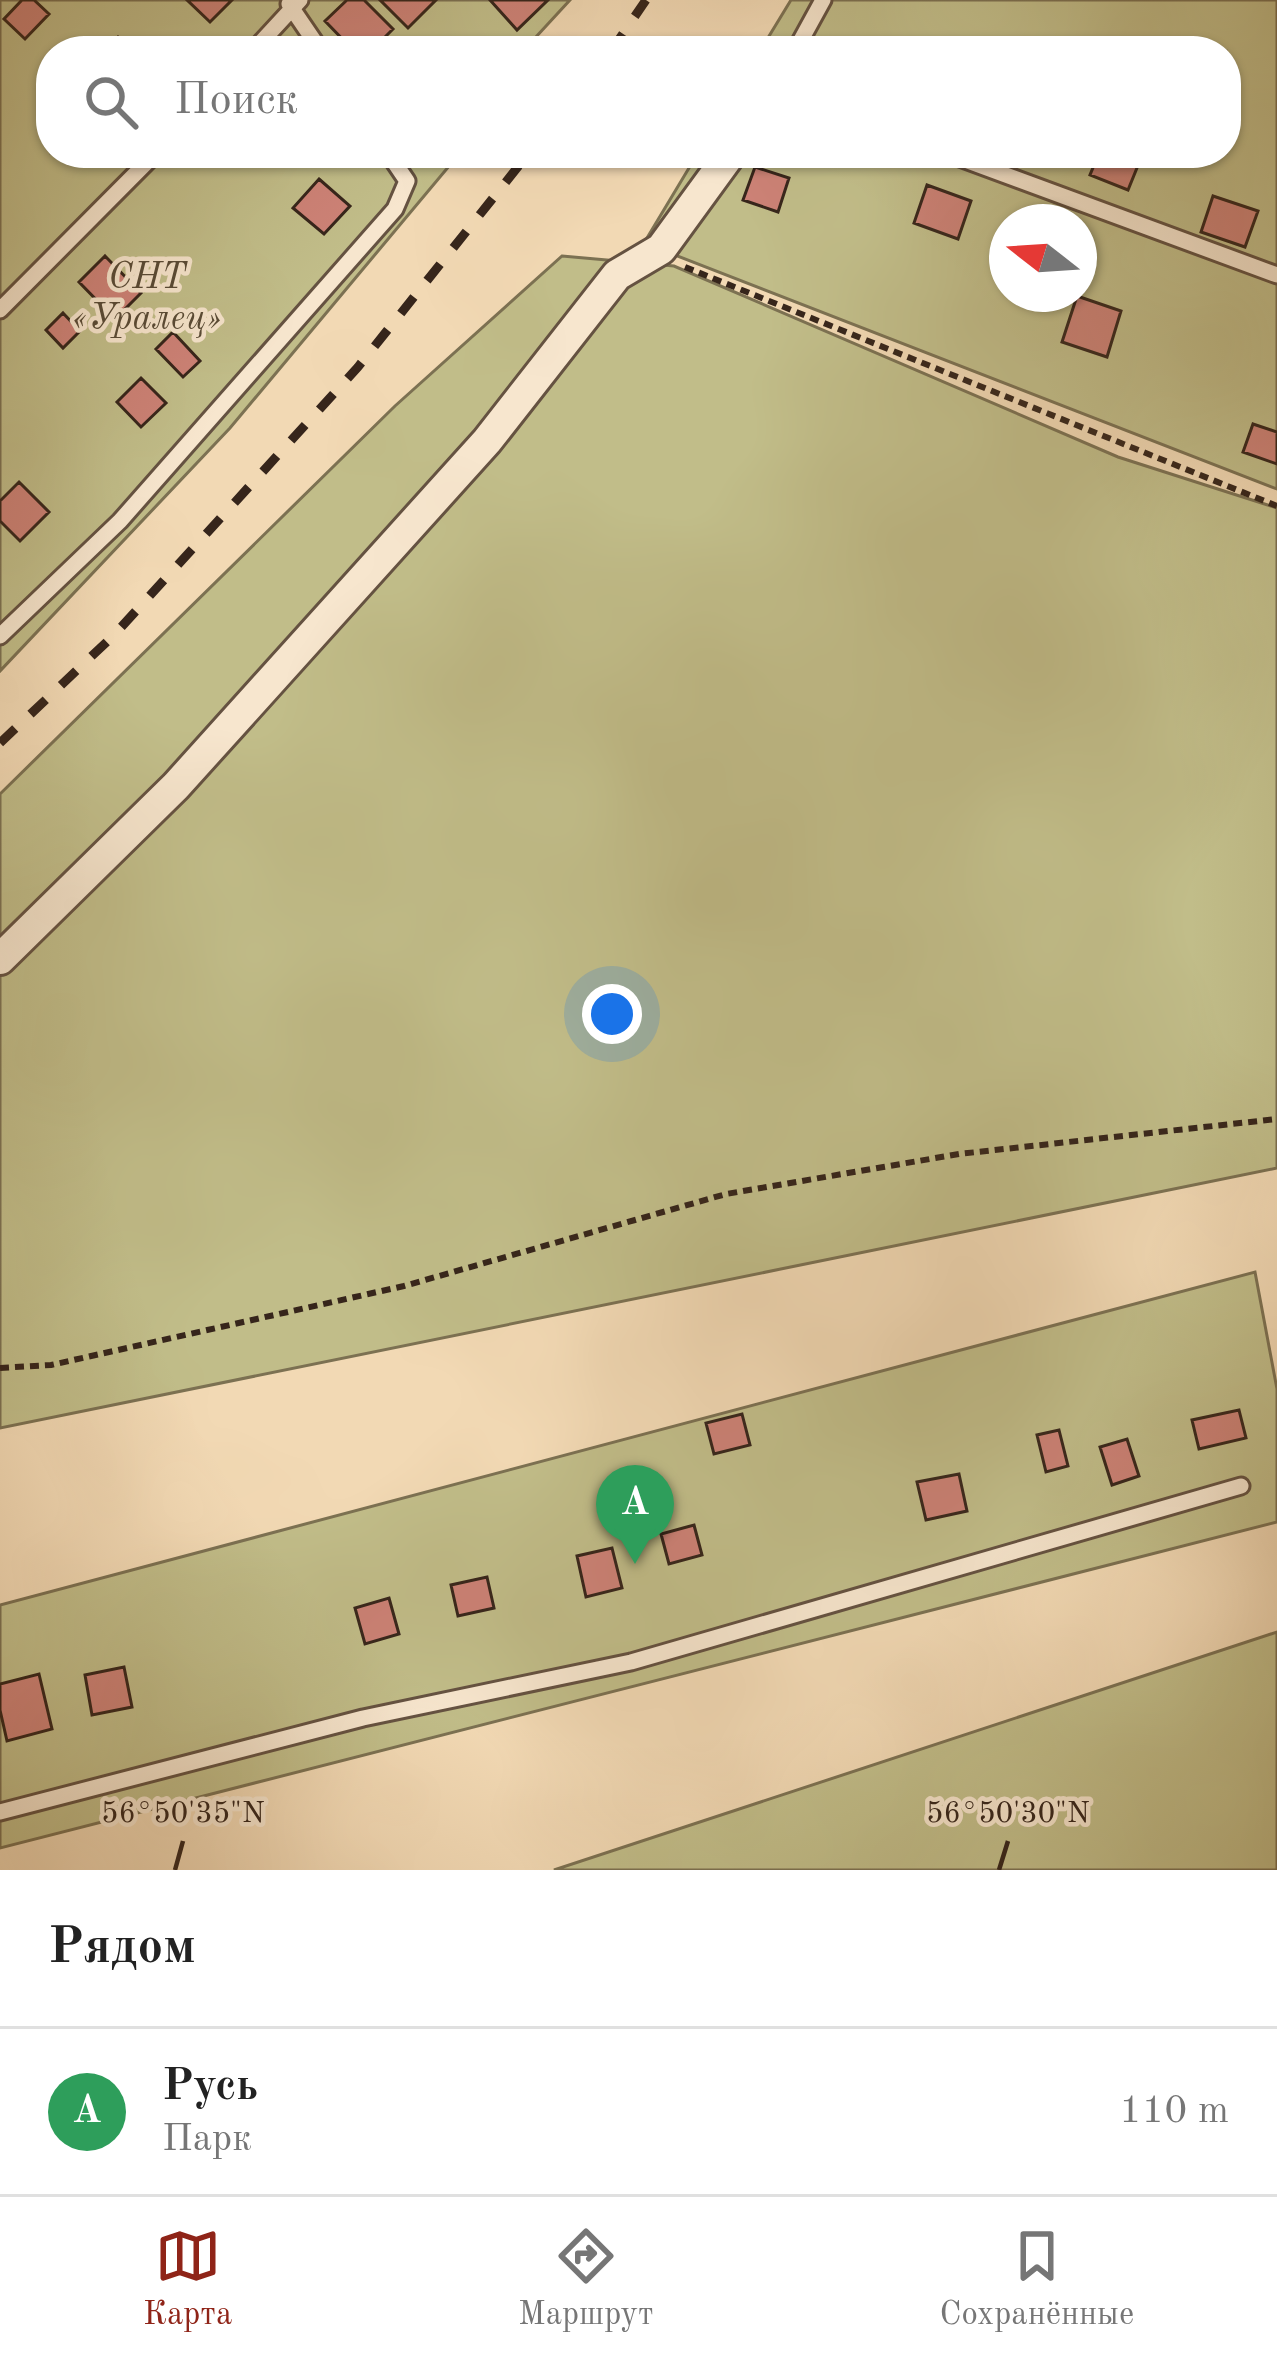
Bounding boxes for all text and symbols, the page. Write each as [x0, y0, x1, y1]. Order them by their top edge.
search box [36, 36, 1241, 168]
icon: search [78, 69, 144, 135]
text: Поиск [174, 79, 298, 124]
north arrow [989, 204, 1097, 312]
park label: СНТ «Уралец» [72, 260, 222, 338]
your location [582, 984, 642, 1044]
pin: A [596, 1465, 674, 1564]
text: 56°50'35"N [101, 1799, 265, 1829]
text: 56°50'30"N [926, 1799, 1090, 1829]
text: Рядом [48, 1923, 196, 1974]
text: Русь [162, 2065, 258, 2110]
text: A [72, 2092, 102, 2131]
text: 110 m [1119, 2092, 1229, 2131]
text: Парк [162, 2120, 252, 2159]
tab: Карта [143, 2223, 232, 2336]
tab: Маршрут [518, 2223, 654, 2336]
tab: Сохранённые [939, 2223, 1134, 2336]

